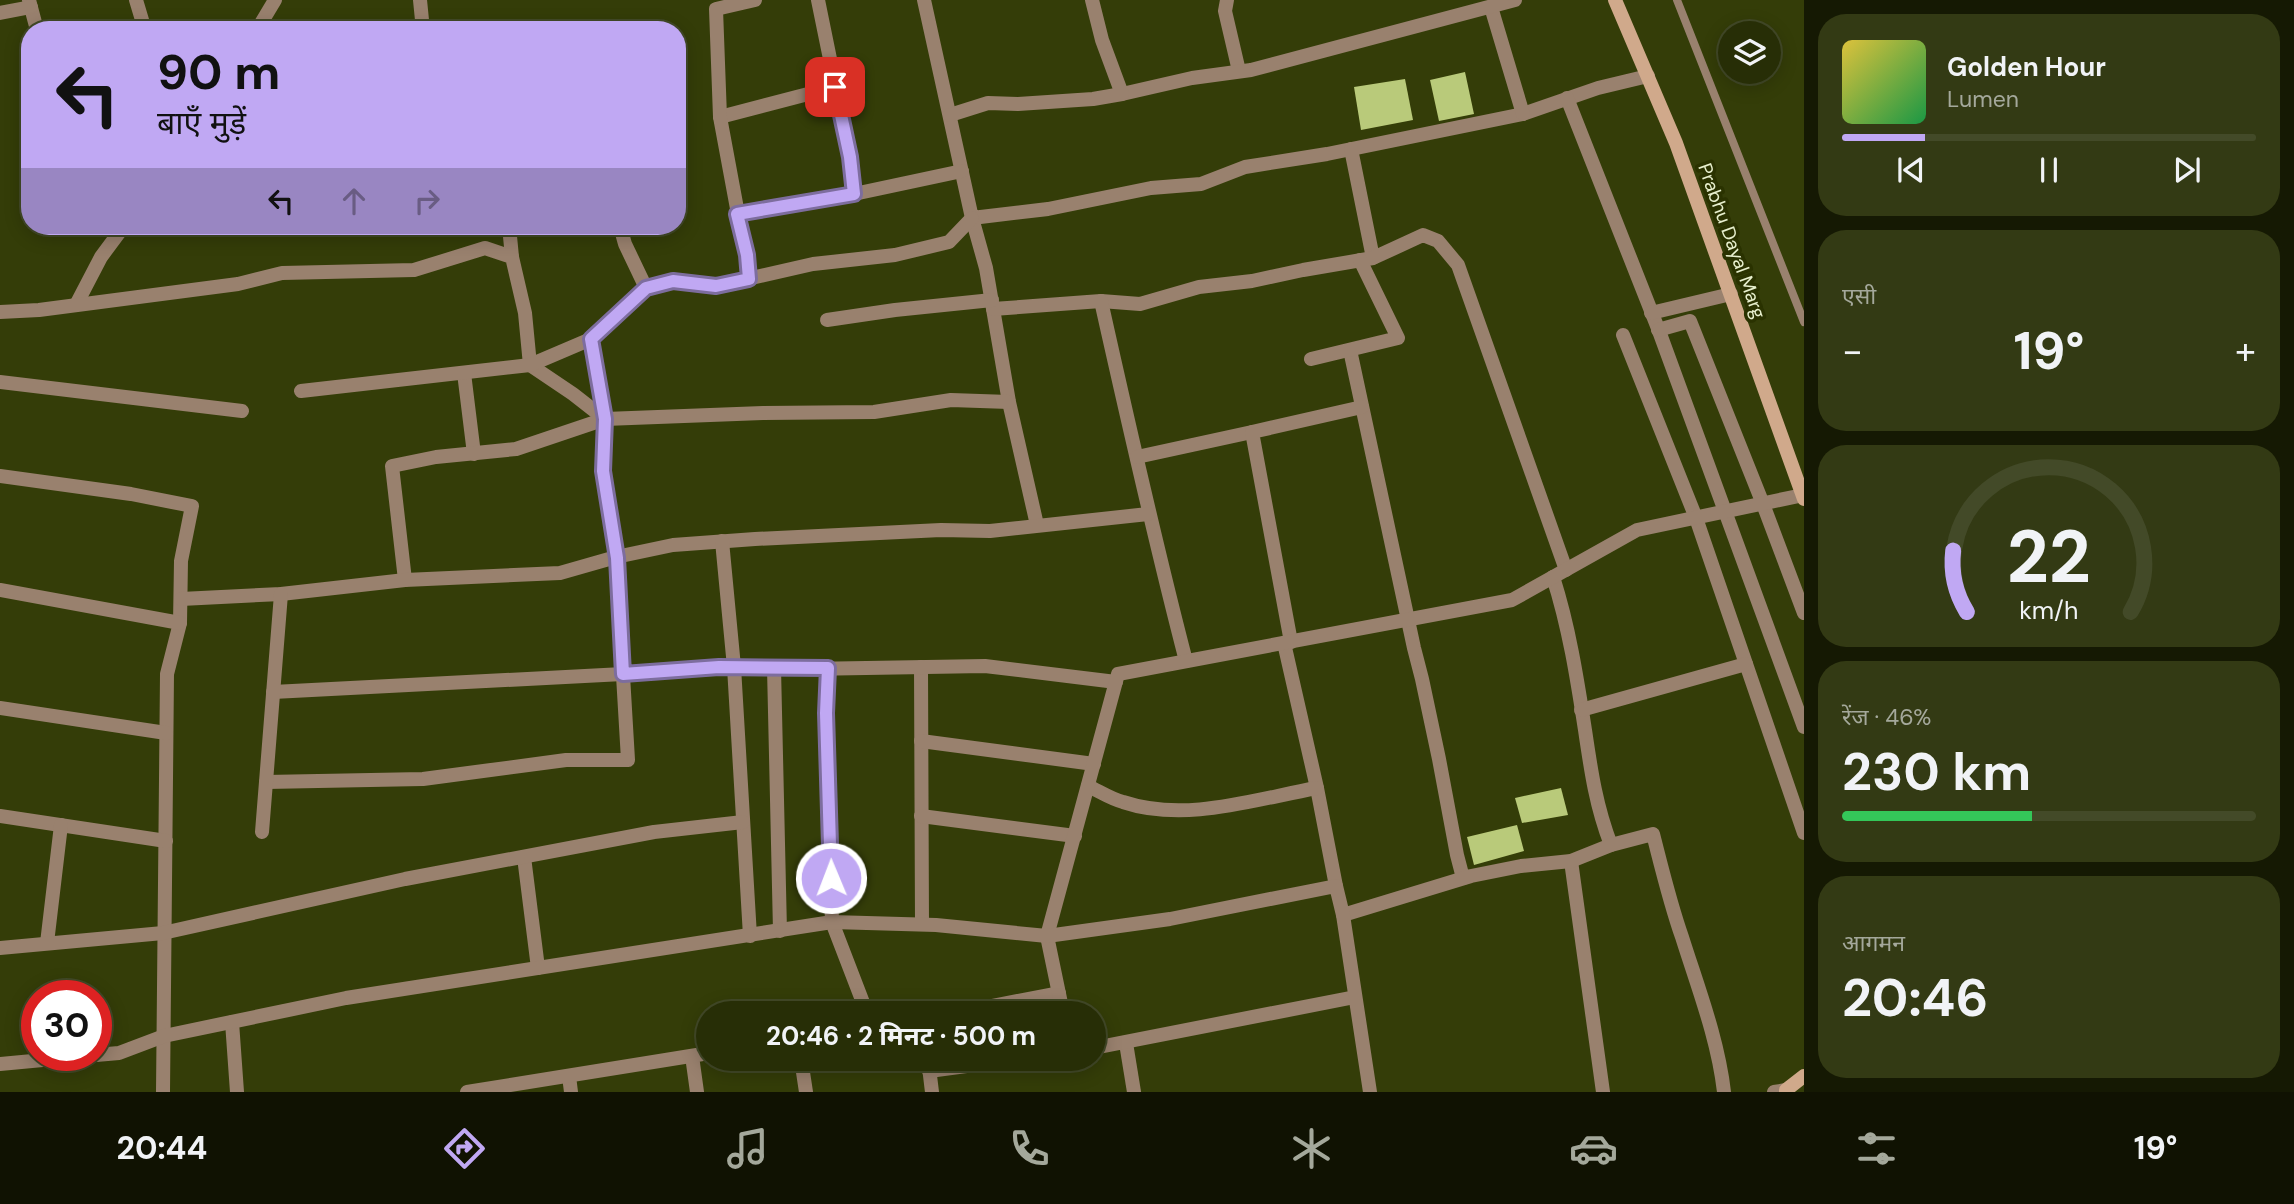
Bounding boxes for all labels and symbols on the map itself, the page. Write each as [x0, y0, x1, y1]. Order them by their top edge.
pin [805, 57, 865, 117]
street label: Prabhu Dayal Marg [1692, 160, 1772, 323]
position arrow [794, 841, 868, 915]
speed limit sign: 30 [21, 980, 112, 1071]

